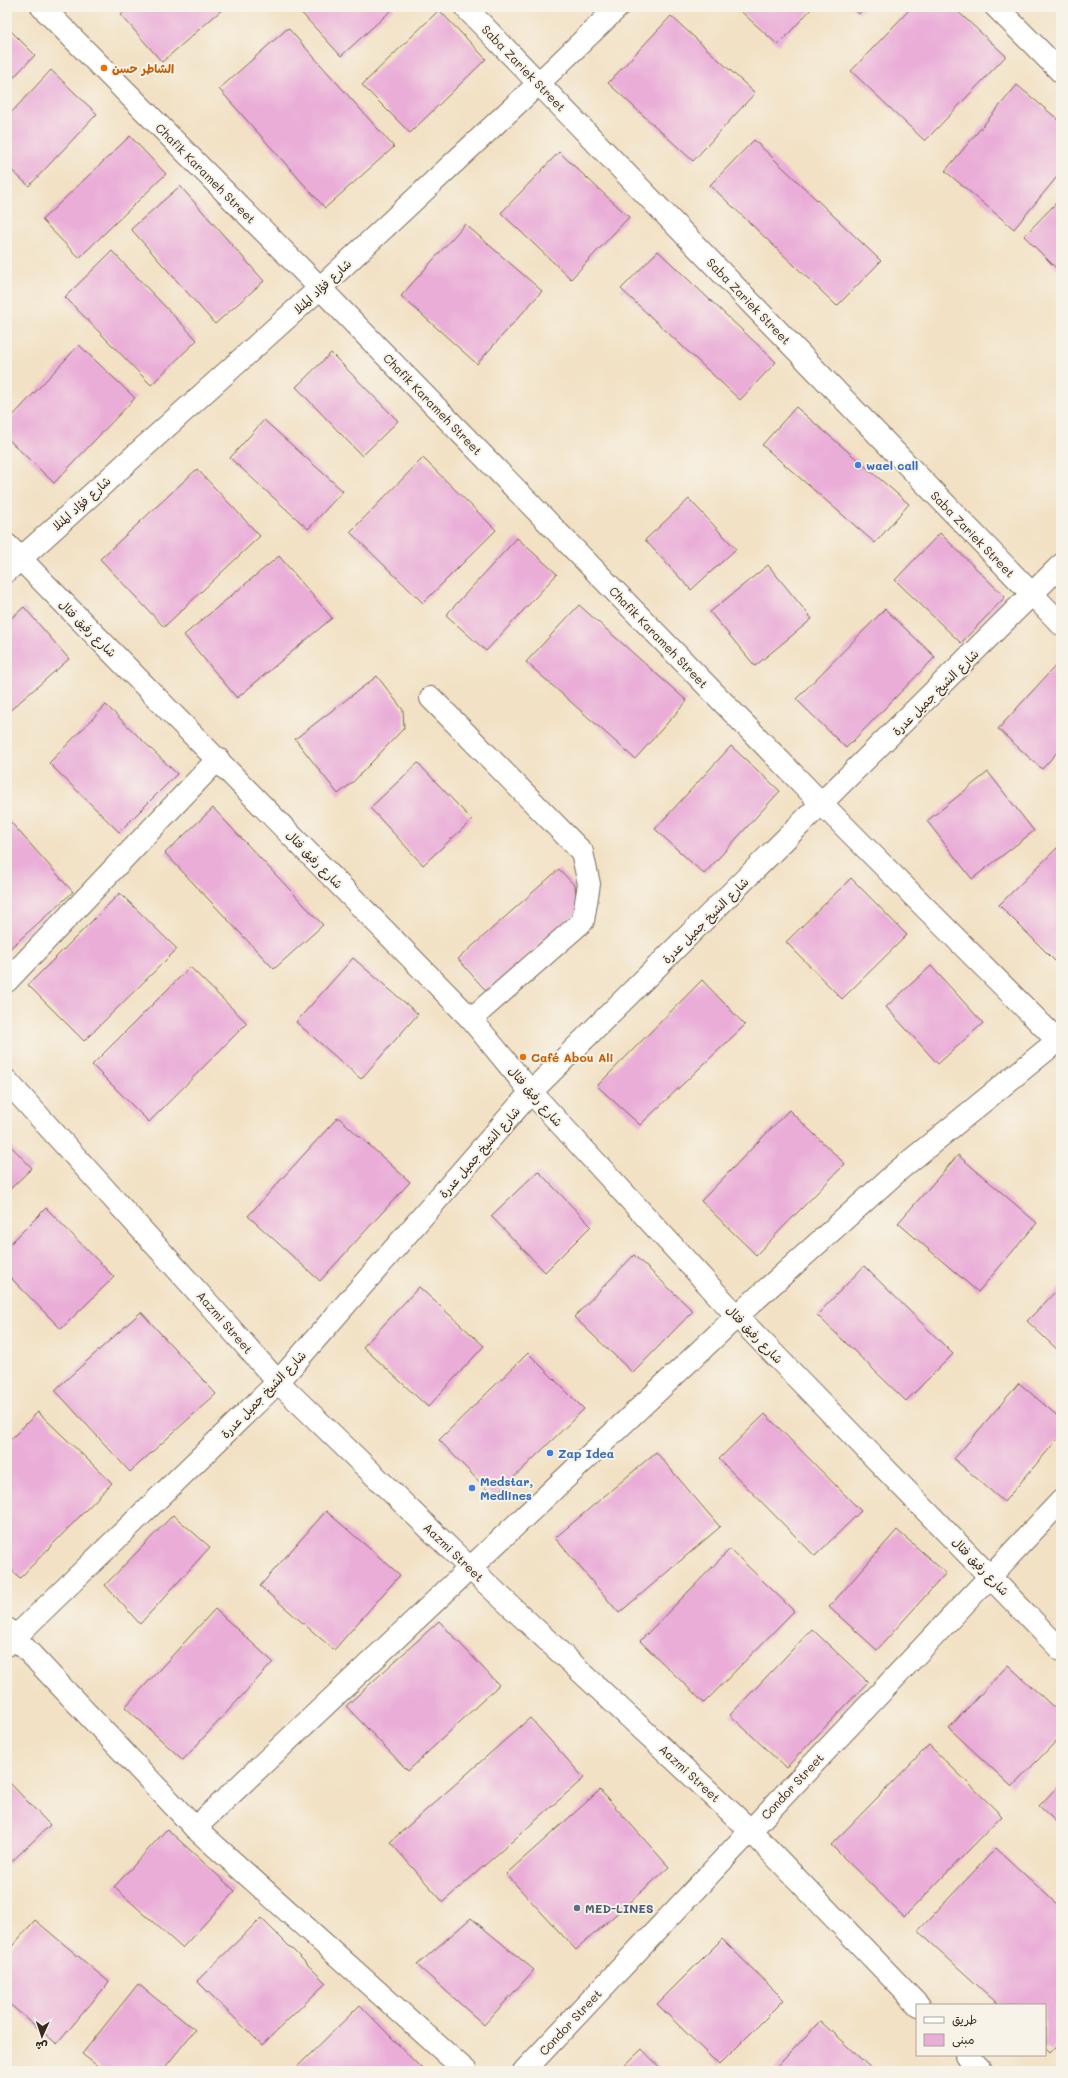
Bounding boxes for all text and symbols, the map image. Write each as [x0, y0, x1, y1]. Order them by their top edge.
street label: Saba Zariek Street [479, 21, 569, 115]
place label: الشاطر حسن [112, 60, 174, 76]
marker: الشاطر حسن [99, 63, 109, 73]
street label: Chafik Karameh Street [152, 119, 260, 227]
street label: Saba Zariek Street [704, 254, 794, 348]
street label: شارع فؤاد المنلا [290, 255, 356, 318]
street label: Chafik Karameh Street [380, 350, 486, 458]
place label: wael call [866, 457, 918, 473]
marker: wael call [853, 460, 863, 470]
street label: شارع فؤاد المنلا [48, 472, 115, 535]
street label: Saba Zariek Street [928, 487, 1018, 581]
street label: Chafik Karameh Street [606, 583, 712, 691]
street label: شارع رفيق فتال [54, 596, 120, 662]
street label: شارع الشيخ جميل عدرة [888, 645, 983, 740]
street label: شارع رفيق فتال [282, 826, 347, 893]
street label: شارع الشيخ جميل عدرة [658, 873, 753, 968]
place label: Café Abou Ali [531, 1049, 614, 1065]
marker: Café Abou Ali [518, 1052, 528, 1062]
street label: شارع رفيق فتال [504, 1062, 567, 1131]
street label: شارع الشيخ جميل عدرة [435, 1103, 525, 1202]
street label: Aazmi Street [193, 1287, 257, 1357]
street label: شارع رفيق فتال [722, 1301, 787, 1368]
street label: شارع الشيخ جميل عدرة [217, 1347, 310, 1443]
place label: Zap Idea [558, 1445, 614, 1461]
marker: Zap Idea [545, 1448, 555, 1458]
place label: Medstar, Medlines [480, 1473, 533, 1503]
marker: Medstar, Medlines [467, 1483, 477, 1493]
street label: Aazmi Street [420, 1519, 488, 1585]
street label: شارع رفيق فتال [948, 1533, 1013, 1600]
street label: Aazmi Street [656, 1741, 724, 1805]
street label: Condor Street [757, 1749, 827, 1823]
place label: MED-LINES [585, 1900, 653, 1916]
marker: MED-LINES [572, 1903, 582, 1913]
street label: Condor Street [535, 1985, 605, 2059]
legend [916, 2004, 1046, 2056]
text: طريق [952, 2011, 977, 2027]
north arrow [22, 2016, 62, 2056]
text: مبنى [952, 2031, 975, 2048]
text: ش [35, 2039, 48, 2054]

